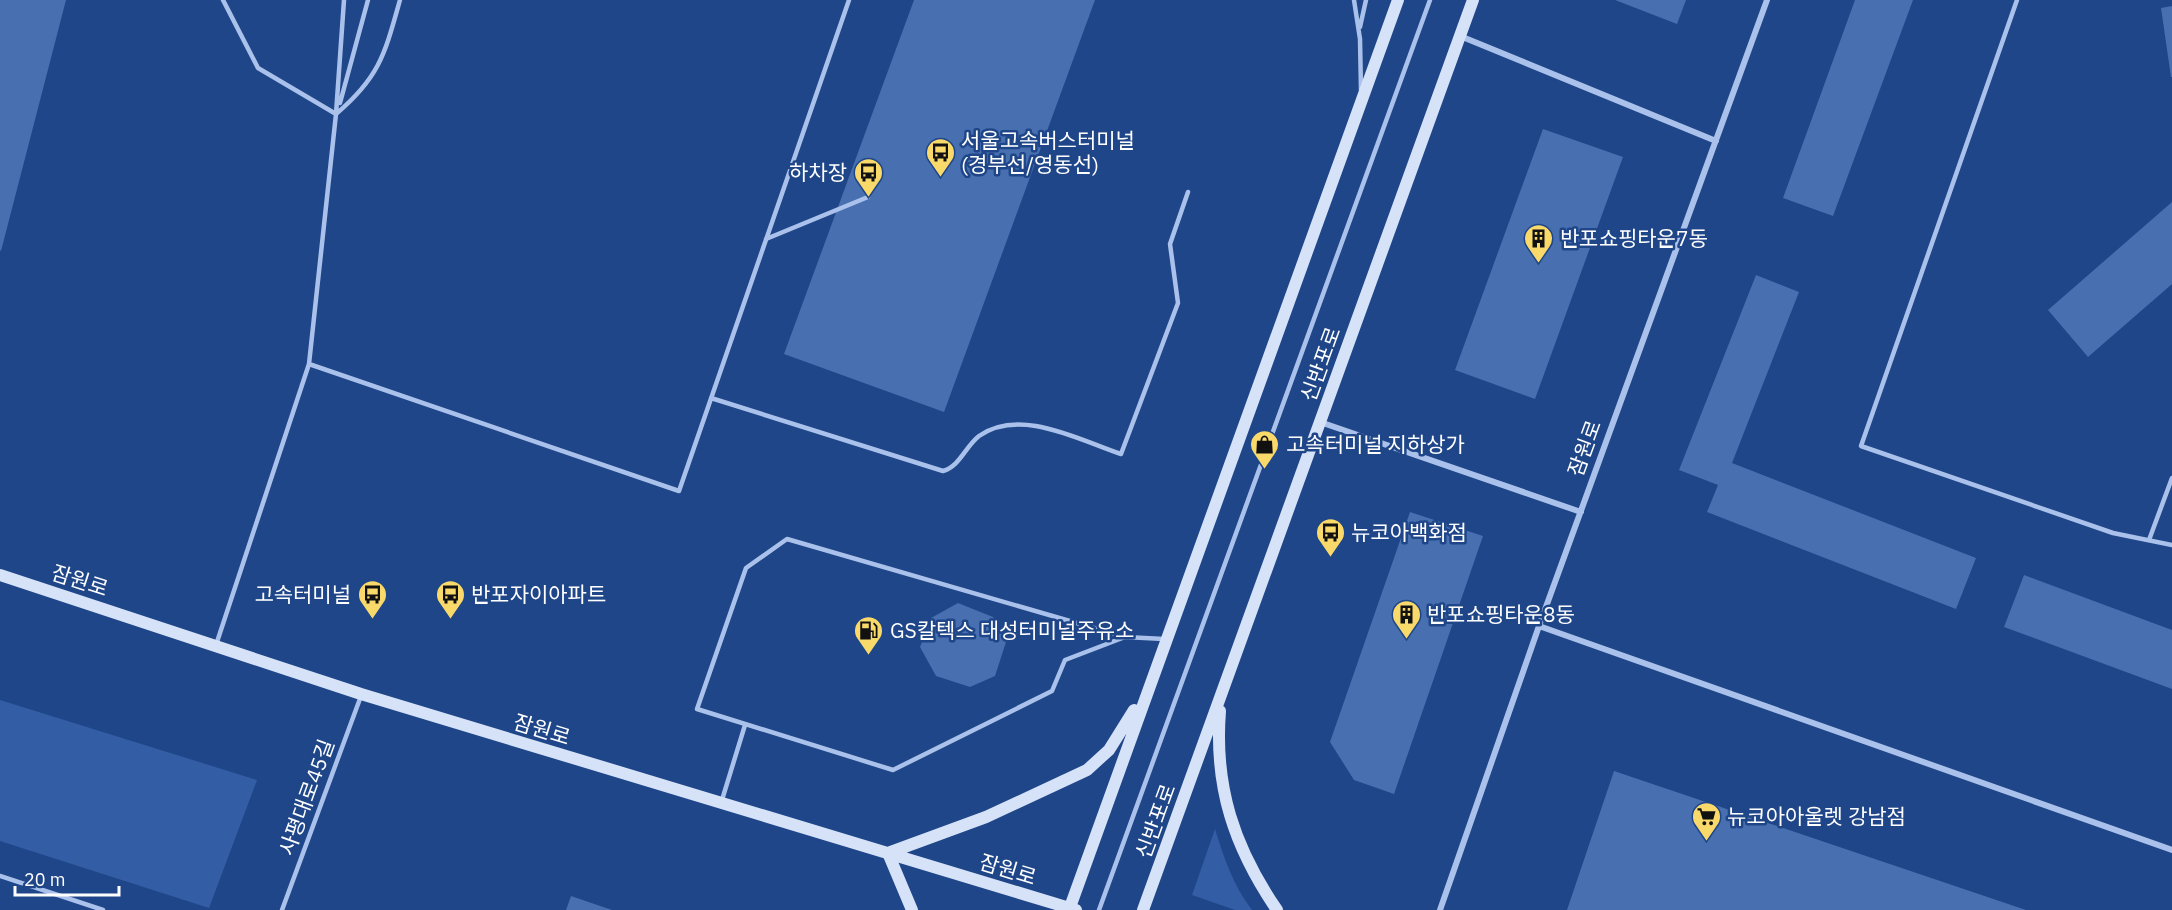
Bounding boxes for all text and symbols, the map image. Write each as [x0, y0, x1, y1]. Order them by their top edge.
place label: 서울고속버스터미널 (경부선/영동선) [961, 126, 1135, 178]
bus stop icon: 서울고속버스터미널 (경부선/영동선) [924, 136, 956, 178]
bus stop icon: 하차장 [852, 156, 884, 198]
place label: 하차장 [789, 158, 847, 186]
building icon: 반포쇼핑타운7동 [1523, 222, 1555, 264]
place label: 반포쇼핑타운7동 [1560, 224, 1708, 252]
street label: 신반포로 [1294, 323, 1346, 405]
street label: 잠원로 [1561, 416, 1607, 480]
shop icon: 고속터미널 지하상가 [1249, 428, 1281, 470]
place label: 고속터미널 지하상가 [1286, 430, 1465, 458]
bus stop icon: 뉴코아백화점 [1314, 516, 1346, 558]
place label: 뉴코아백화점 [1351, 518, 1467, 546]
street label: 잠원로 [48, 558, 112, 602]
bus stop icon: 고속터미널 [356, 578, 388, 620]
bus stop icon: 반포자이아파트 [434, 578, 466, 620]
place label: 고속터미널 [254, 580, 351, 608]
place label: 반포자이아파트 [471, 580, 606, 608]
building icon: 반포쇼핑타운8동 [1390, 598, 1422, 640]
place label: 반포쇼핑타운8동 [1427, 600, 1575, 628]
fuel station icon: GS칼텍스 대성터미널주유소 [853, 614, 885, 656]
place label: GS칼텍스 대성터미널주유소 [890, 616, 1134, 644]
street label: 잠원로 [510, 707, 574, 751]
street label: 사평대로45길 [272, 735, 340, 859]
street label: 신반포로 [1129, 780, 1181, 862]
supermarket icon: 뉴코아아울렛 강남점 [1690, 800, 1722, 842]
place label: 뉴코아아울렛 강남점 [1727, 802, 1906, 830]
street label: 잠원로 [976, 847, 1040, 891]
scale bar [15, 859, 118, 897]
text: 20 m [24, 868, 66, 891]

